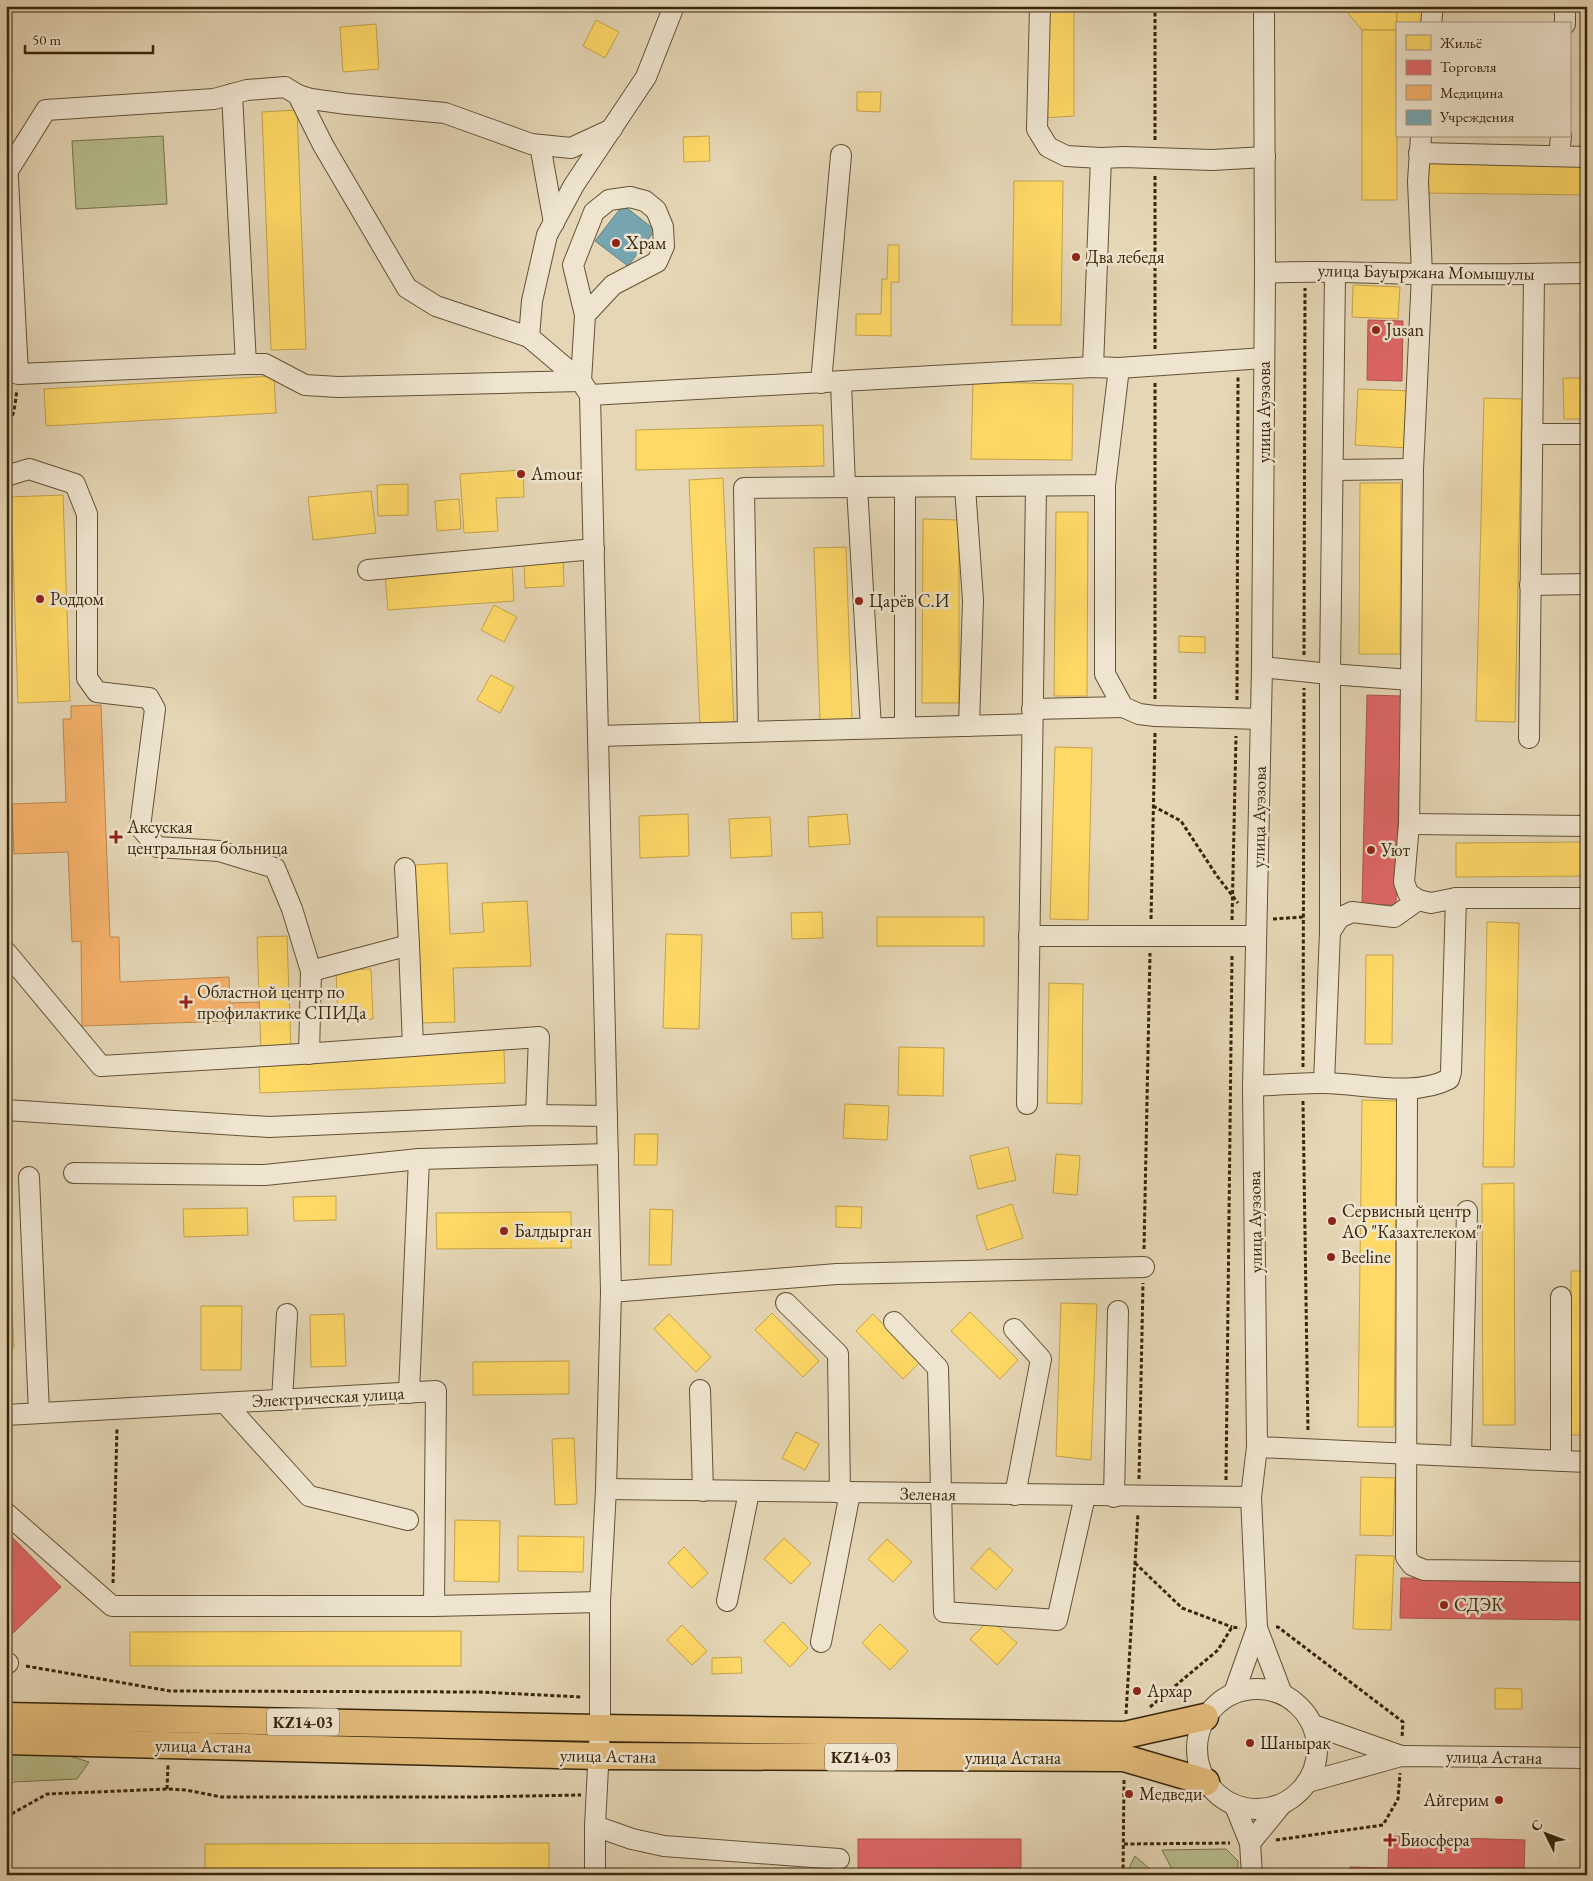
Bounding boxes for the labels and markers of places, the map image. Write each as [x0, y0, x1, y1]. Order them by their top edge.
place label: Храм [625, 231, 667, 254]
marker: Храм [610, 237, 622, 249]
place label: Два лебедя [1086, 245, 1165, 268]
marker: Два лебедя [1070, 251, 1082, 263]
place label: Jusan [1384, 318, 1425, 341]
marker: Jusan [1370, 324, 1382, 336]
place label: Amour [530, 462, 582, 485]
marker: Amour [515, 468, 527, 480]
place label: Роддом [50, 587, 105, 610]
place label: Царёв С.И [869, 589, 950, 612]
marker: Роддом [34, 593, 46, 605]
marker: Царёв С.И [853, 595, 865, 607]
place label: Аксуская центральная больница [126, 815, 289, 859]
marker: Аксуская центральная больница [109, 830, 123, 844]
place label: Уют [1380, 838, 1411, 861]
marker: Уют [1365, 844, 1377, 856]
place label: Областной центр по профилактике СПИДа [197, 980, 367, 1024]
marker: Областной центр по профилактике СПИДа [179, 995, 193, 1009]
place label: Сервисный центр АО "Казахтелеком" [1341, 1199, 1482, 1243]
marker: Сервисный центр АО "Казахтелеком" [1326, 1215, 1338, 1227]
place label: Балдырган [514, 1219, 592, 1242]
marker: Балдырган [498, 1225, 510, 1237]
place label: Beeline [1341, 1245, 1391, 1268]
marker: Beeline [1325, 1251, 1337, 1263]
place label: СДЭК [1454, 1593, 1503, 1616]
marker: СДЭК [1438, 1599, 1450, 1611]
place label: Архар [1146, 1679, 1192, 1702]
marker: Архар [1131, 1685, 1143, 1697]
place label: Шанырак [1260, 1731, 1331, 1754]
marker: Шанырак [1244, 1737, 1256, 1749]
place label: Медведи [1139, 1782, 1203, 1805]
marker: Медведи [1123, 1788, 1135, 1800]
place label: Айгерим [1423, 1788, 1490, 1811]
marker: Айгерим [1493, 1794, 1505, 1806]
place label: Биосфера [1400, 1828, 1470, 1851]
marker: Биосфера [1384, 1834, 1396, 1846]

